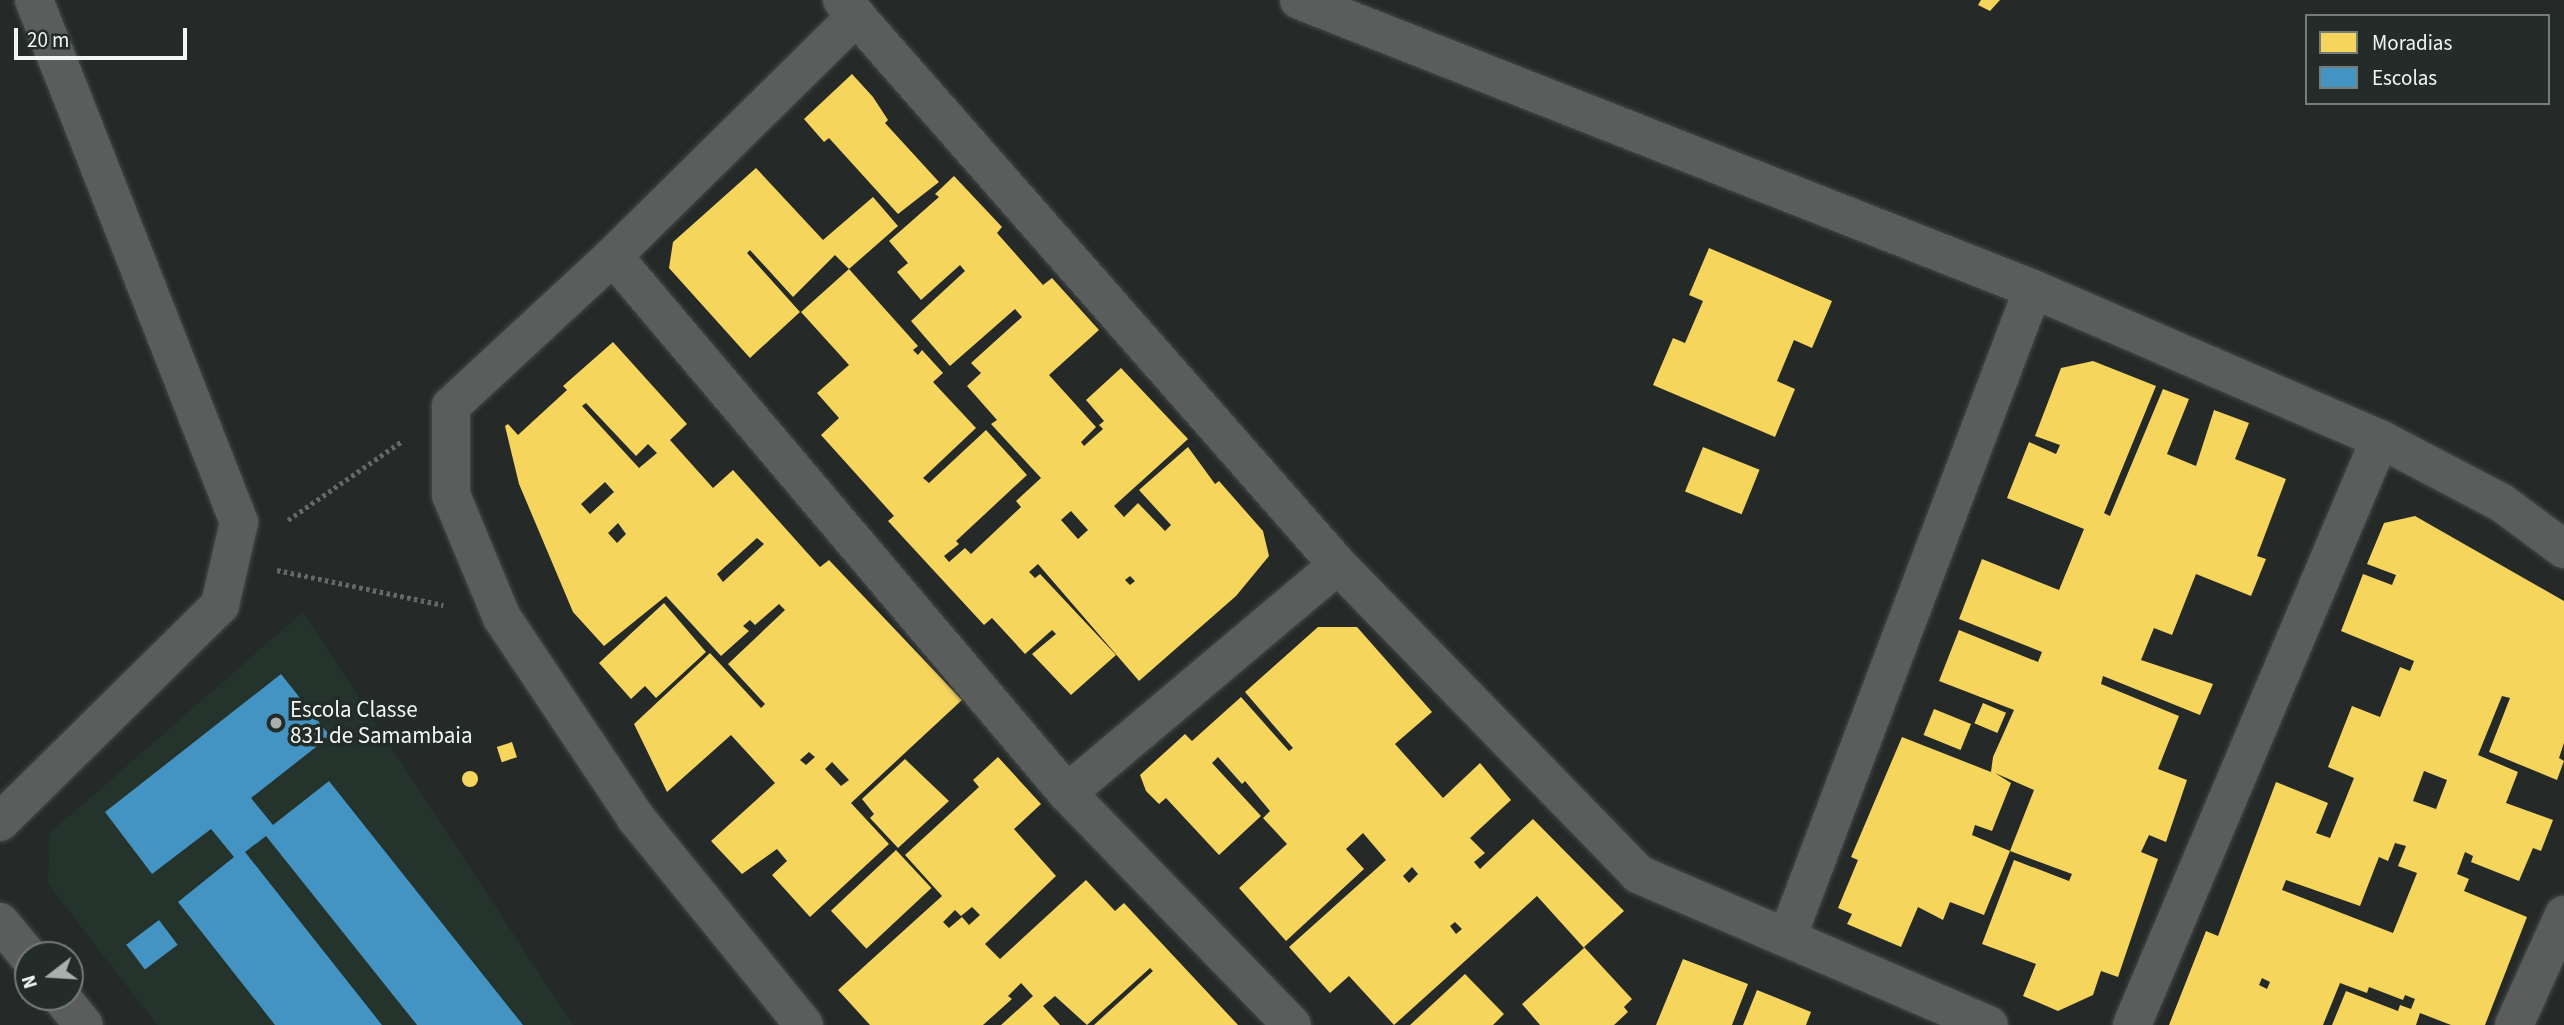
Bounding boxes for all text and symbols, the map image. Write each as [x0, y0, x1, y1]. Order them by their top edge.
scale bar [18, 14, 191, 58]
legend [2305, 14, 2550, 105]
text: 20 m [27, 25, 69, 55]
text: Moradias [2372, 28, 2452, 58]
text: Escolas [2372, 63, 2437, 93]
place label: Escola Classe 831 de Samambaia [290, 696, 473, 750]
marker: Escola Classe 831 de Samambaia [268, 715, 284, 731]
north arrow [14, 941, 84, 1011]
text: N [16, 972, 45, 992]

